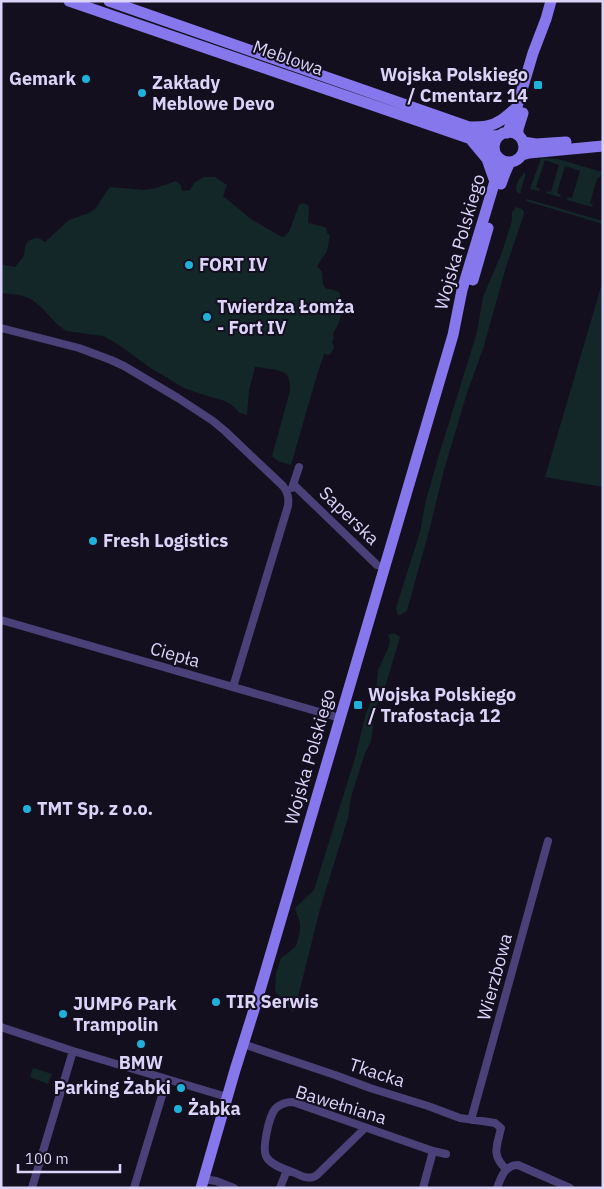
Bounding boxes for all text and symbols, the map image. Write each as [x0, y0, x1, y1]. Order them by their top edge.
street label: Meblowa [250, 35, 327, 80]
place label: Wojska Polskiego / Cmentarz 14 [380, 63, 528, 107]
place label: Gemark [9, 67, 77, 90]
place label: Zakłady Meblowe Devo [152, 71, 275, 115]
marker: Gemark [80, 73, 92, 85]
marker: Wojska Polskiego / Cmentarz 14 [532, 79, 544, 91]
marker: Zakłady Meblowe Devo [136, 87, 148, 99]
street label: Wojska Polskiego [429, 171, 490, 312]
place label: FORT IV [199, 253, 268, 276]
marker: FORT IV [183, 259, 195, 271]
place label: Twierdza Łomża - Fort IV [217, 295, 355, 339]
marker: Twierdza Łomża - Fort IV [201, 311, 213, 323]
street label: Saperska [314, 481, 385, 550]
place label: Fresh Logistics [103, 529, 228, 552]
marker: Fresh Logistics [87, 535, 99, 547]
street label: Ciepła [148, 636, 203, 673]
place label: Wojska Polskiego / Trafostacja 12 [368, 683, 516, 727]
street label: Wojska Polskiego [279, 686, 340, 827]
marker: Wojska Polskiego / Trafostacja 12 [352, 699, 364, 711]
place label: TMT Sp. z o.o. [37, 797, 153, 820]
marker: TMT Sp. z o.o. [21, 803, 33, 815]
street label: Wierzbowa [472, 931, 517, 1023]
place label: TIR Serwis [226, 990, 319, 1013]
place label: JUMP6 Park Trampolin [73, 992, 177, 1036]
marker: TIR Serwis [210, 996, 222, 1008]
marker: JUMP6 Park Trampolin [57, 1008, 69, 1020]
marker: BMW [135, 1038, 147, 1050]
place label: BMW [119, 1051, 163, 1074]
street label: Tkacka [346, 1053, 408, 1092]
place label: Parking Żabki [54, 1076, 171, 1099]
street label: Bawełniana [293, 1080, 390, 1129]
marker: Parking Żabki [175, 1082, 187, 1094]
place label: Żabka [188, 1097, 241, 1120]
marker: Żabka [172, 1103, 184, 1115]
scale bar [18, 1142, 120, 1174]
text: 100 m [25, 1149, 69, 1168]

